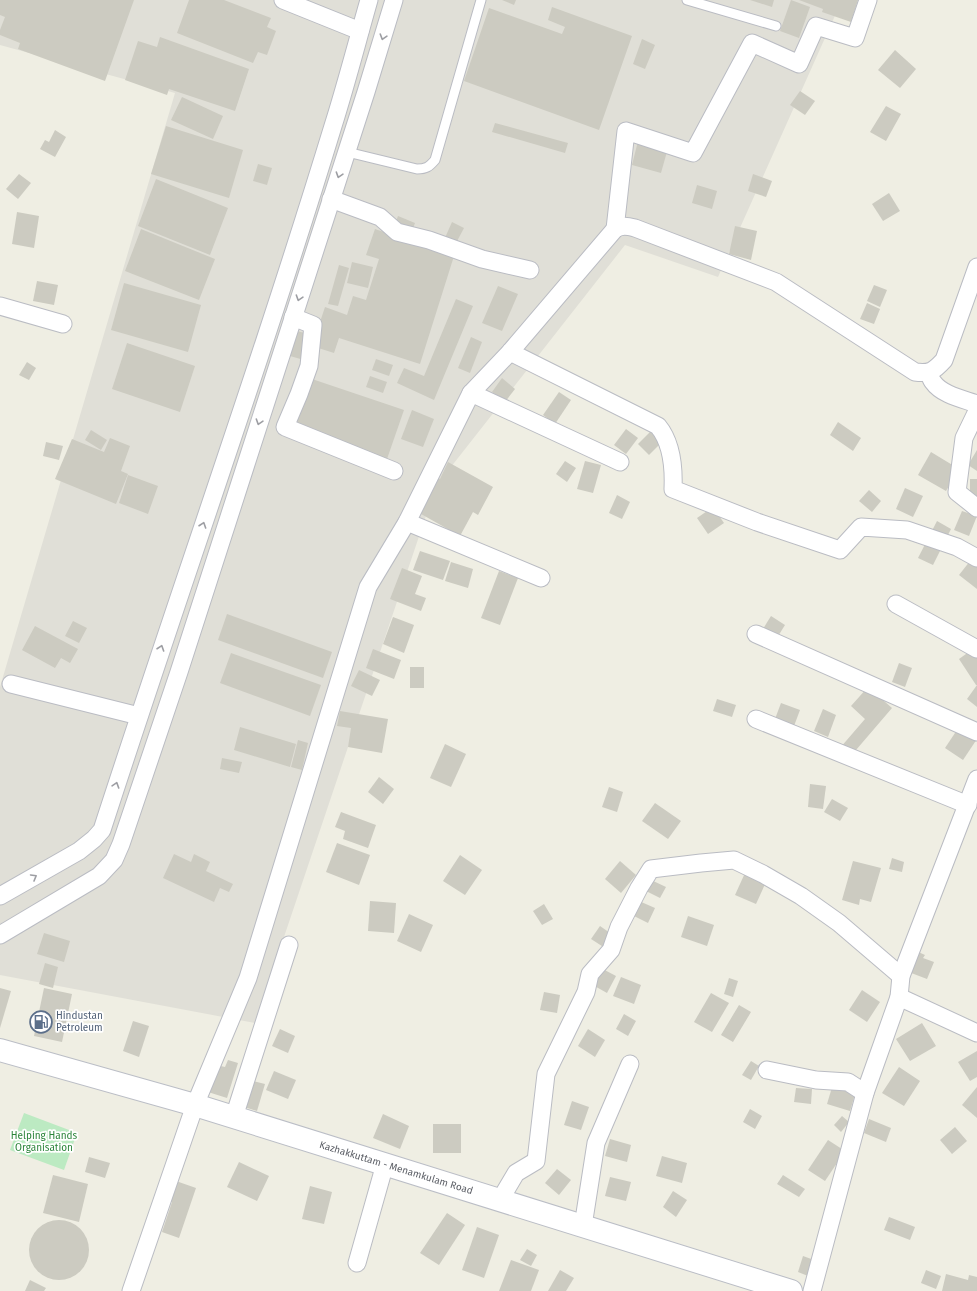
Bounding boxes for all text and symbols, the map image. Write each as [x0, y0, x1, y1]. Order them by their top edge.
one-way arrow [379, 34, 388, 41]
one-way arrow [335, 171, 344, 178]
one-way arrow [296, 295, 304, 302]
one-way arrow [255, 418, 264, 425]
one-way arrow [198, 522, 206, 529]
one-way arrow [156, 645, 165, 652]
one-way arrow [111, 782, 120, 789]
one-way arrow [30, 875, 37, 882]
fuel station icon: Hindustan Petroleum [28, 1009, 54, 1035]
place label: Hindustan Petroleum [56, 1010, 103, 1034]
park label: Helping Hands Organisation [11, 1130, 78, 1154]
street label: Kazhakkuttam - Menamkulam Road [318, 1139, 474, 1197]

